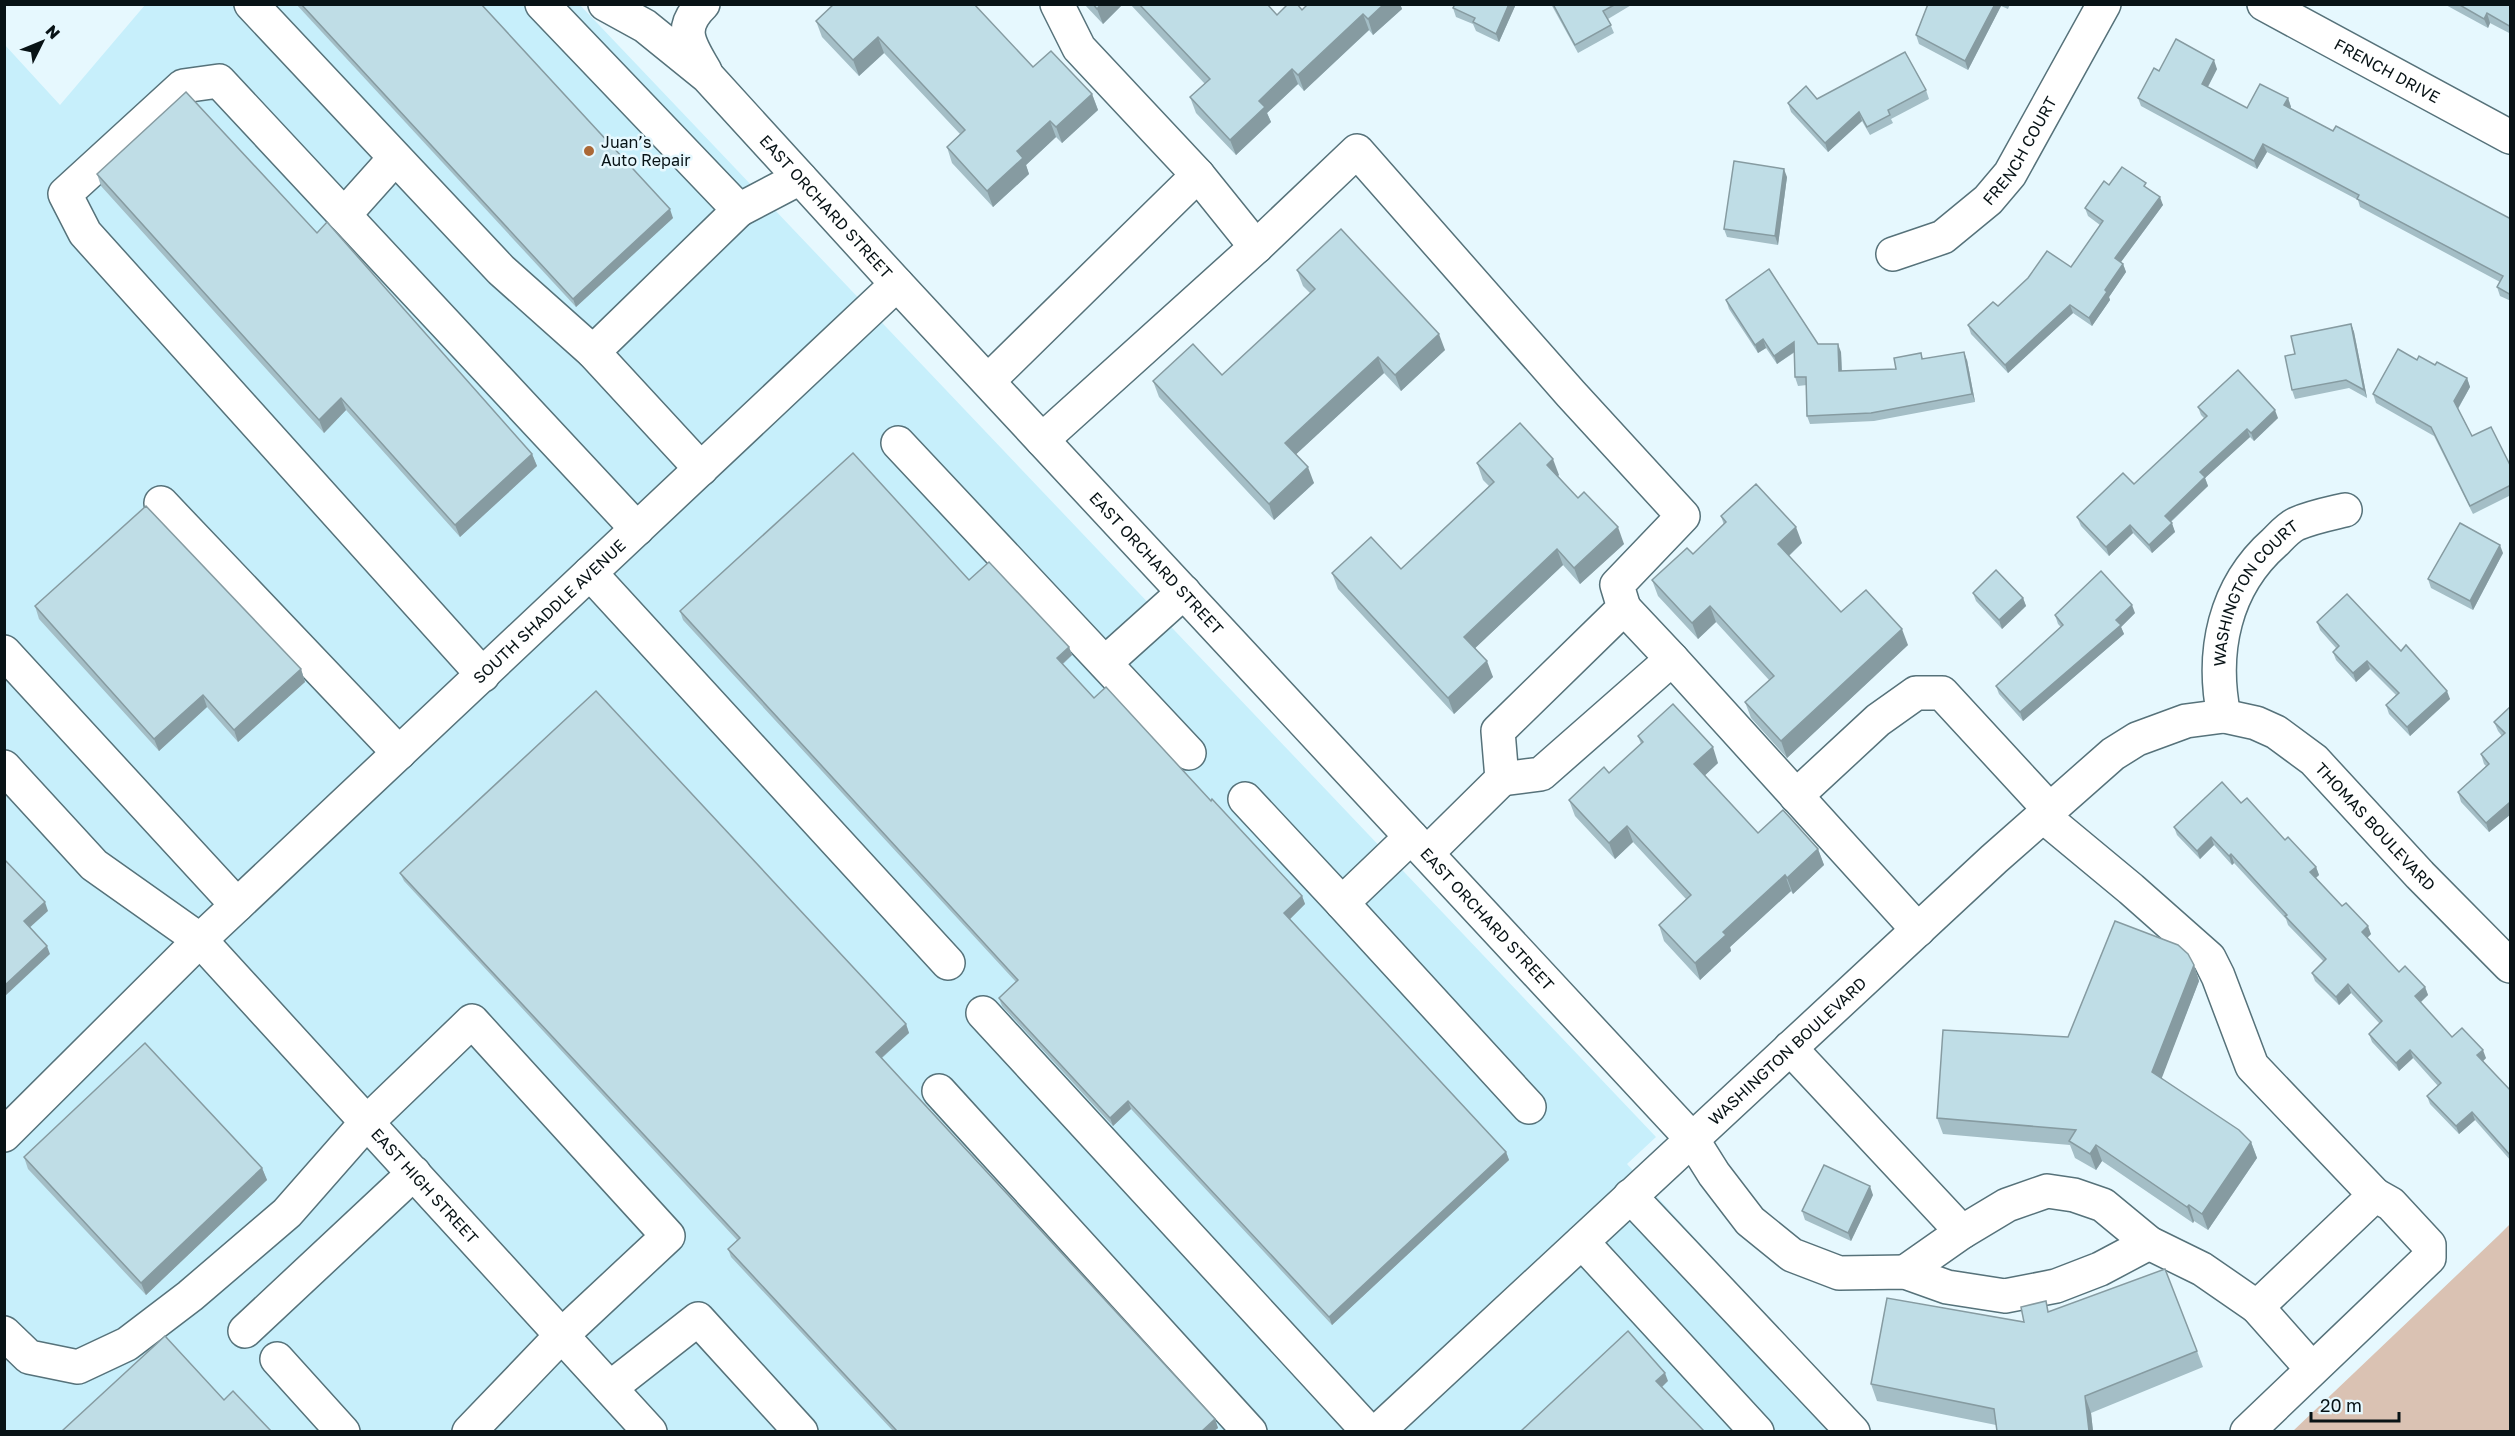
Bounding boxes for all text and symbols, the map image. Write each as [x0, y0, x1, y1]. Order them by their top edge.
north arrow [12, 12, 72, 72]
text: N [42, 20, 64, 43]
street label: FRENCH DRIVE [2331, 34, 2443, 107]
street label: FRENCH COURT [1978, 93, 2061, 209]
street label: EAST ORCHARD STREET [756, 130, 897, 282]
place label: Juan’s Auto Repair [601, 132, 691, 170]
marker: Juan’s Auto Repair [582, 144, 596, 158]
street label: EAST ORCHARD STREET [1085, 488, 1228, 639]
street label: WASHINGTON COURT [2209, 515, 2302, 667]
street label: SOUTH SHADDLE AVENUE [469, 535, 630, 688]
street label: THOMAS BOULEVARD [2311, 758, 2440, 895]
street label: EAST ORCHARD STREET [1416, 843, 1559, 994]
street label: WASHINGTON BOULEVARD [1704, 973, 1871, 1129]
street label: EAST HIGH STREET [367, 1124, 483, 1248]
scale bar [2311, 1385, 2400, 1423]
text: 20 m [2320, 1394, 2362, 1416]

